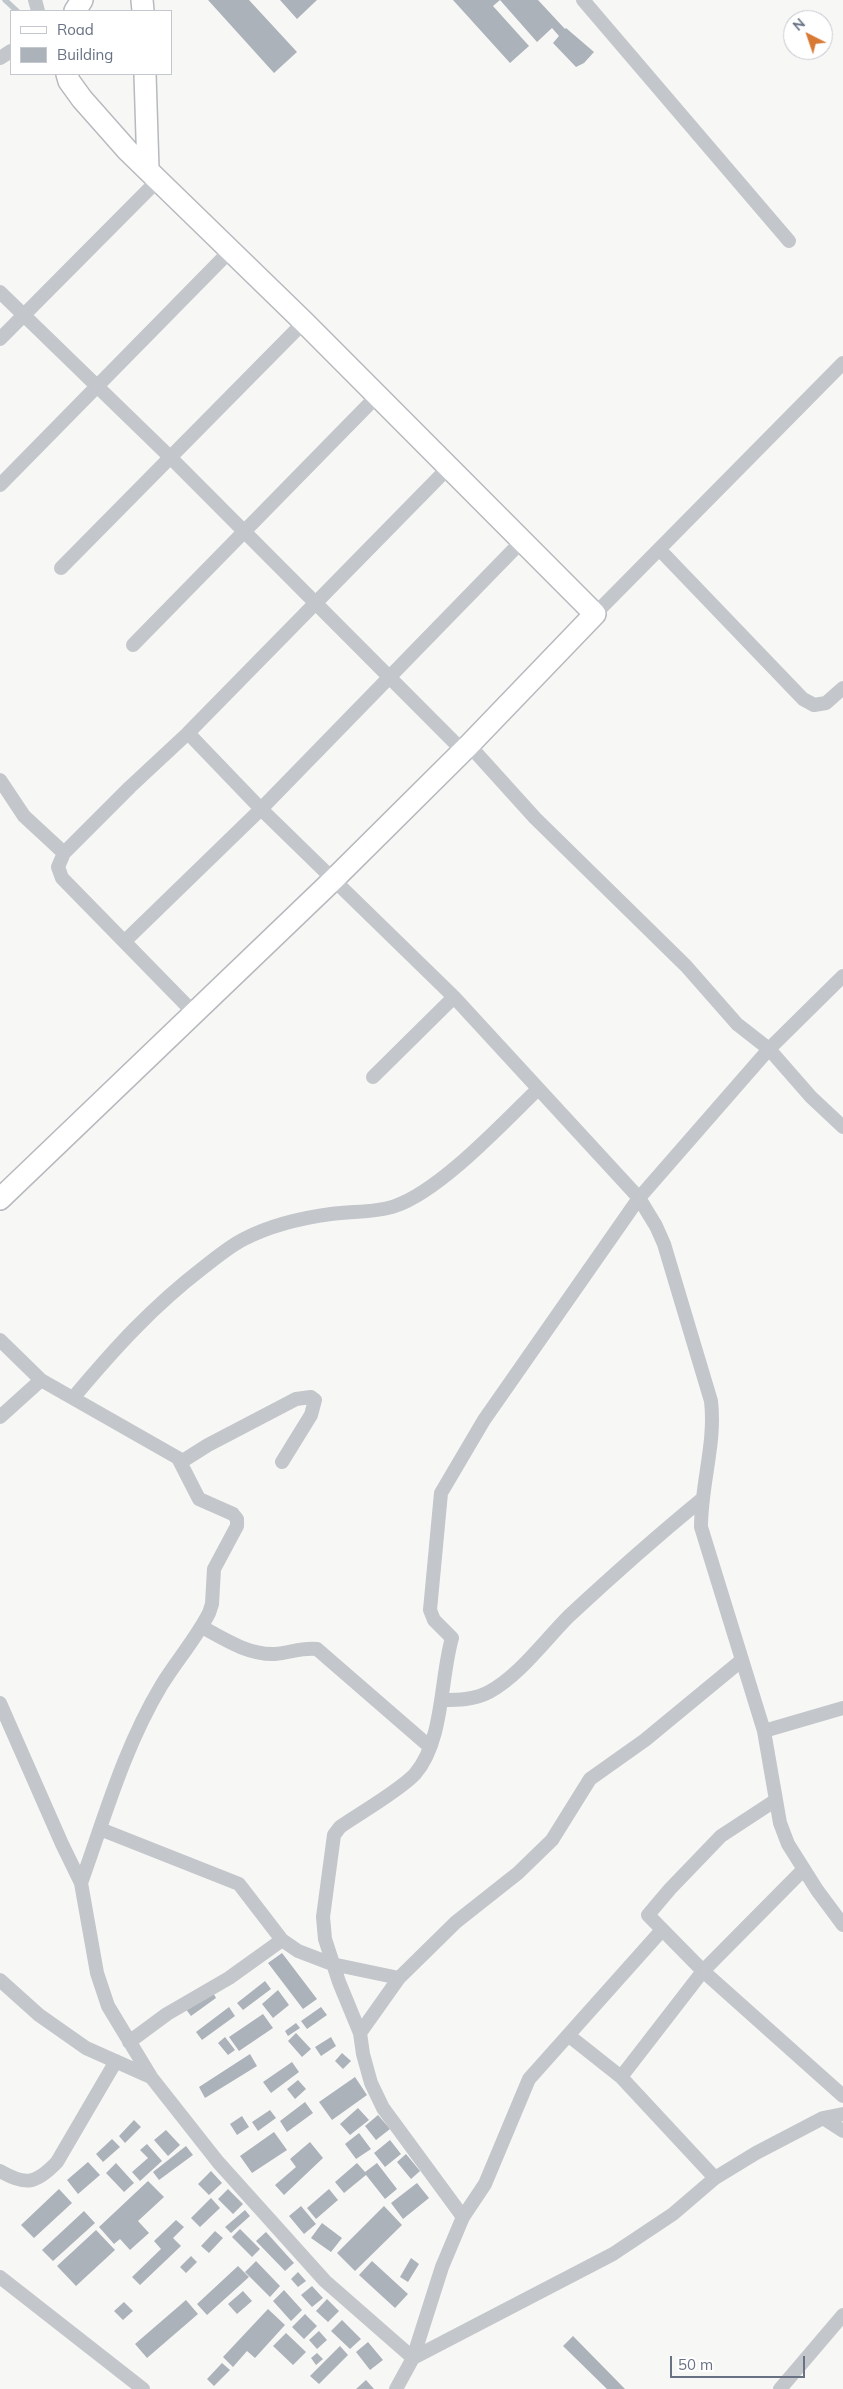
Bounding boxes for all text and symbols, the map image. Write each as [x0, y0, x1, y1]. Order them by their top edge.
legend [10, 10, 172, 75]
north arrow [783, 10, 833, 60]
text: N [789, 14, 809, 35]
text: Road [57, 20, 94, 39]
text: Building [57, 45, 113, 64]
scale bar [673, 2346, 808, 2378]
text: 50 m [678, 2355, 713, 2374]

